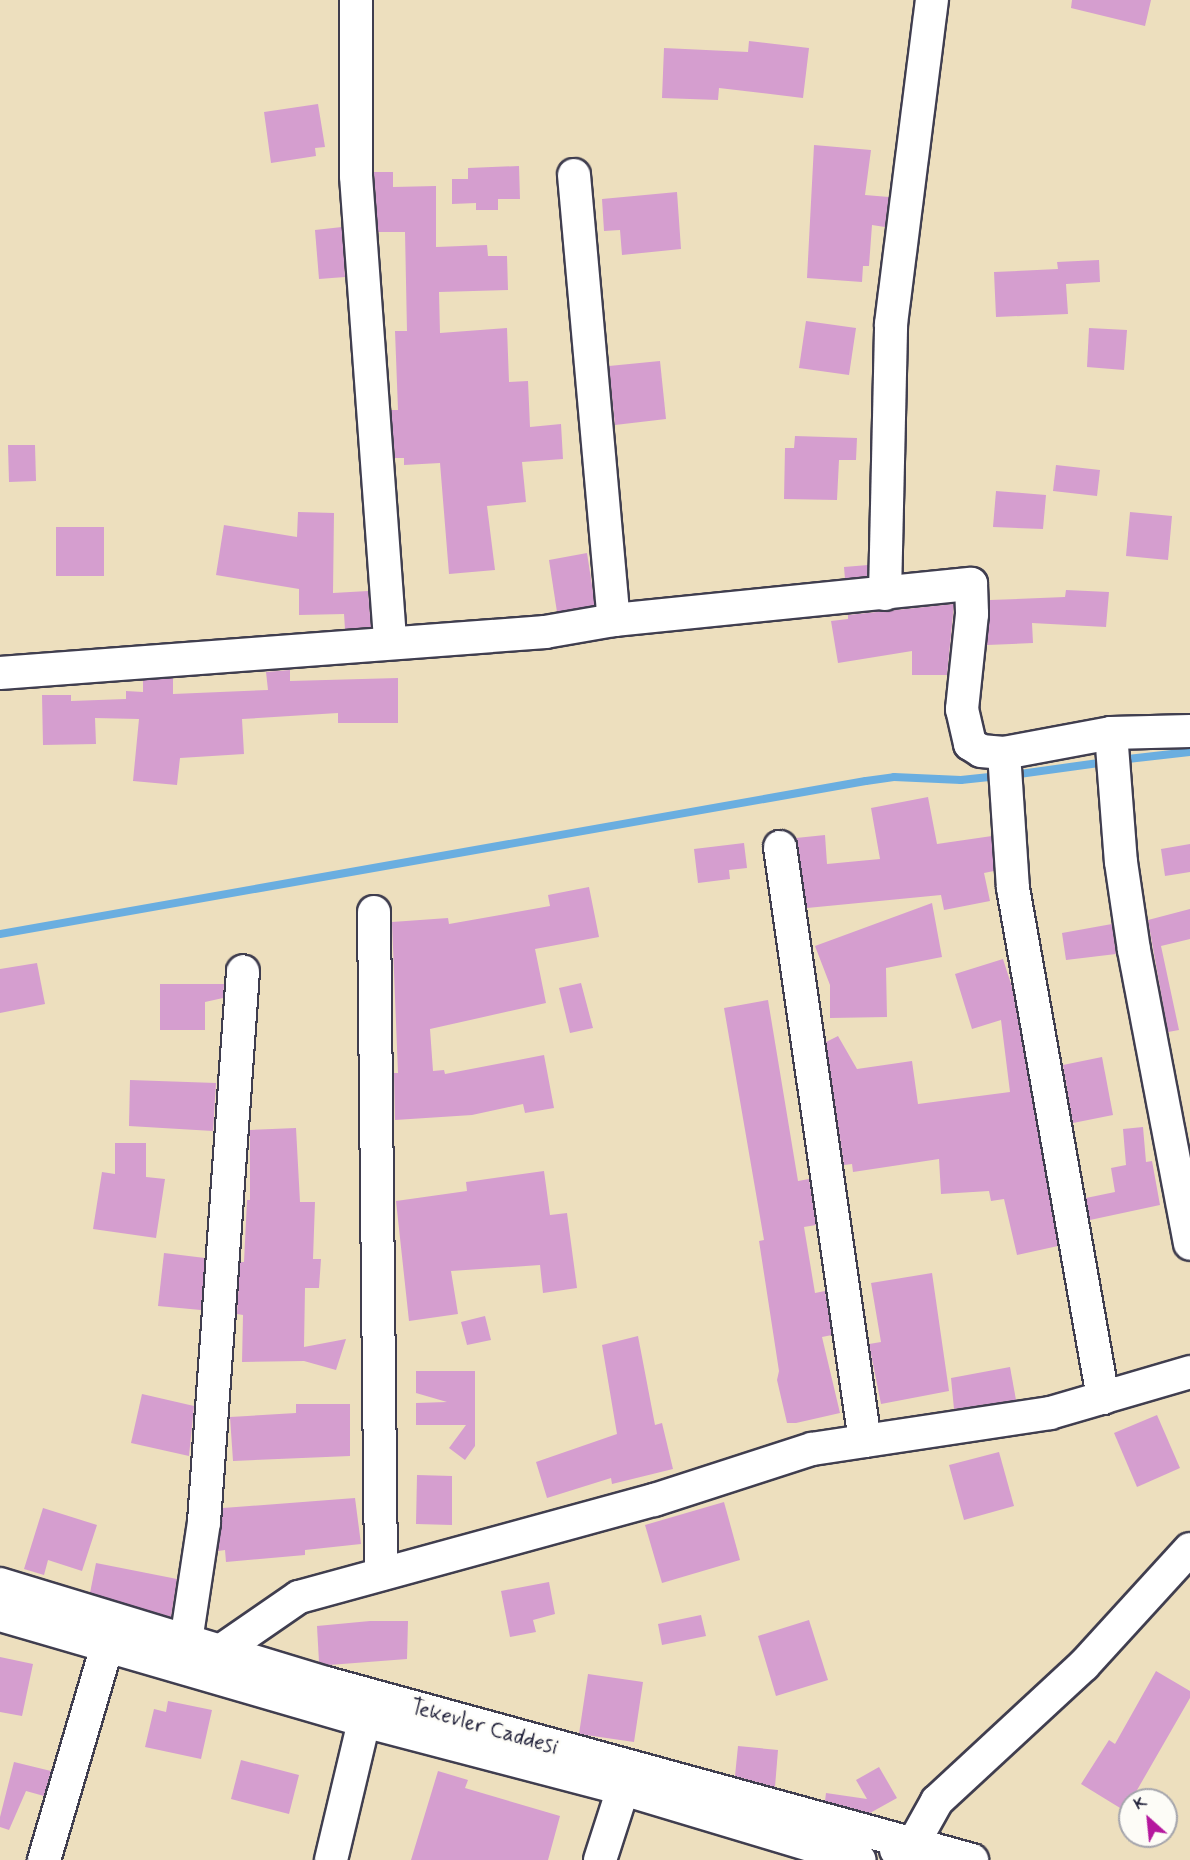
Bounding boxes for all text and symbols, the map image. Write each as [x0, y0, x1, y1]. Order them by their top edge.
street label: Tekevler Caddesi [405, 1694, 563, 1762]
north arrow [1118, 1788, 1178, 1848]
text: K [1131, 1791, 1150, 1815]

